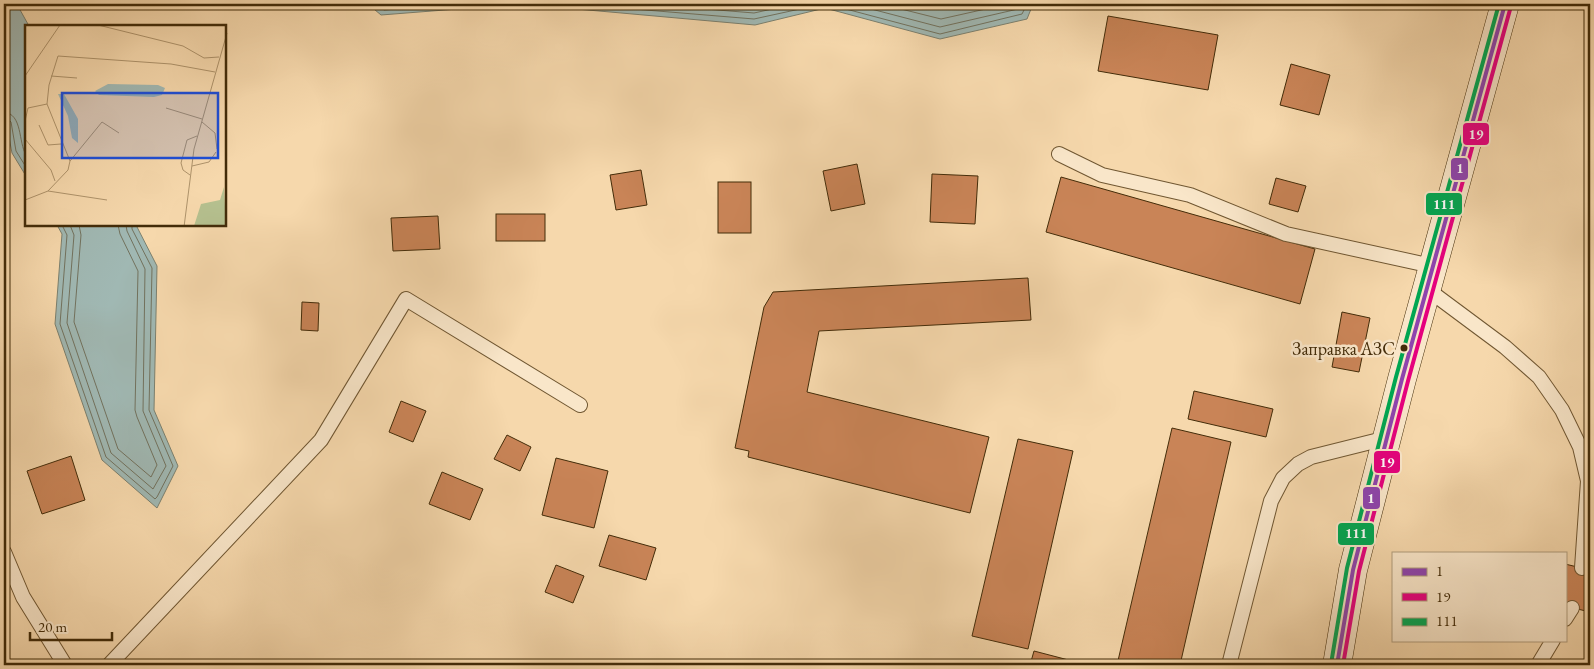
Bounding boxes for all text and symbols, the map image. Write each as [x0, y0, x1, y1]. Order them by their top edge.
inset map [25, 25, 226, 226]
line badge: 19 [1462, 122, 1490, 146]
text: 19 [1469, 125, 1484, 143]
line badge: 1 [1450, 157, 1469, 181]
text: 1 [1456, 159, 1464, 177]
line badge: 111 [1425, 192, 1463, 216]
text: 111 [1433, 195, 1455, 213]
place label: Заправка АЗС [1292, 337, 1395, 360]
marker: Заправка АЗС [1399, 343, 1409, 353]
line badge: 19 [1373, 450, 1401, 474]
text: 19 [1380, 453, 1395, 471]
line badge: 1 [1362, 486, 1381, 510]
text: 1 [1367, 489, 1375, 507]
line badge: 111 [1337, 522, 1375, 546]
text: 111 [1345, 524, 1367, 542]
legend [1392, 552, 1566, 642]
text: 1 [1436, 561, 1443, 580]
text: 19 [1436, 587, 1450, 606]
scale bar [30, 609, 112, 641]
text: 111 [1436, 611, 1458, 630]
text: 20 m [38, 617, 67, 636]

